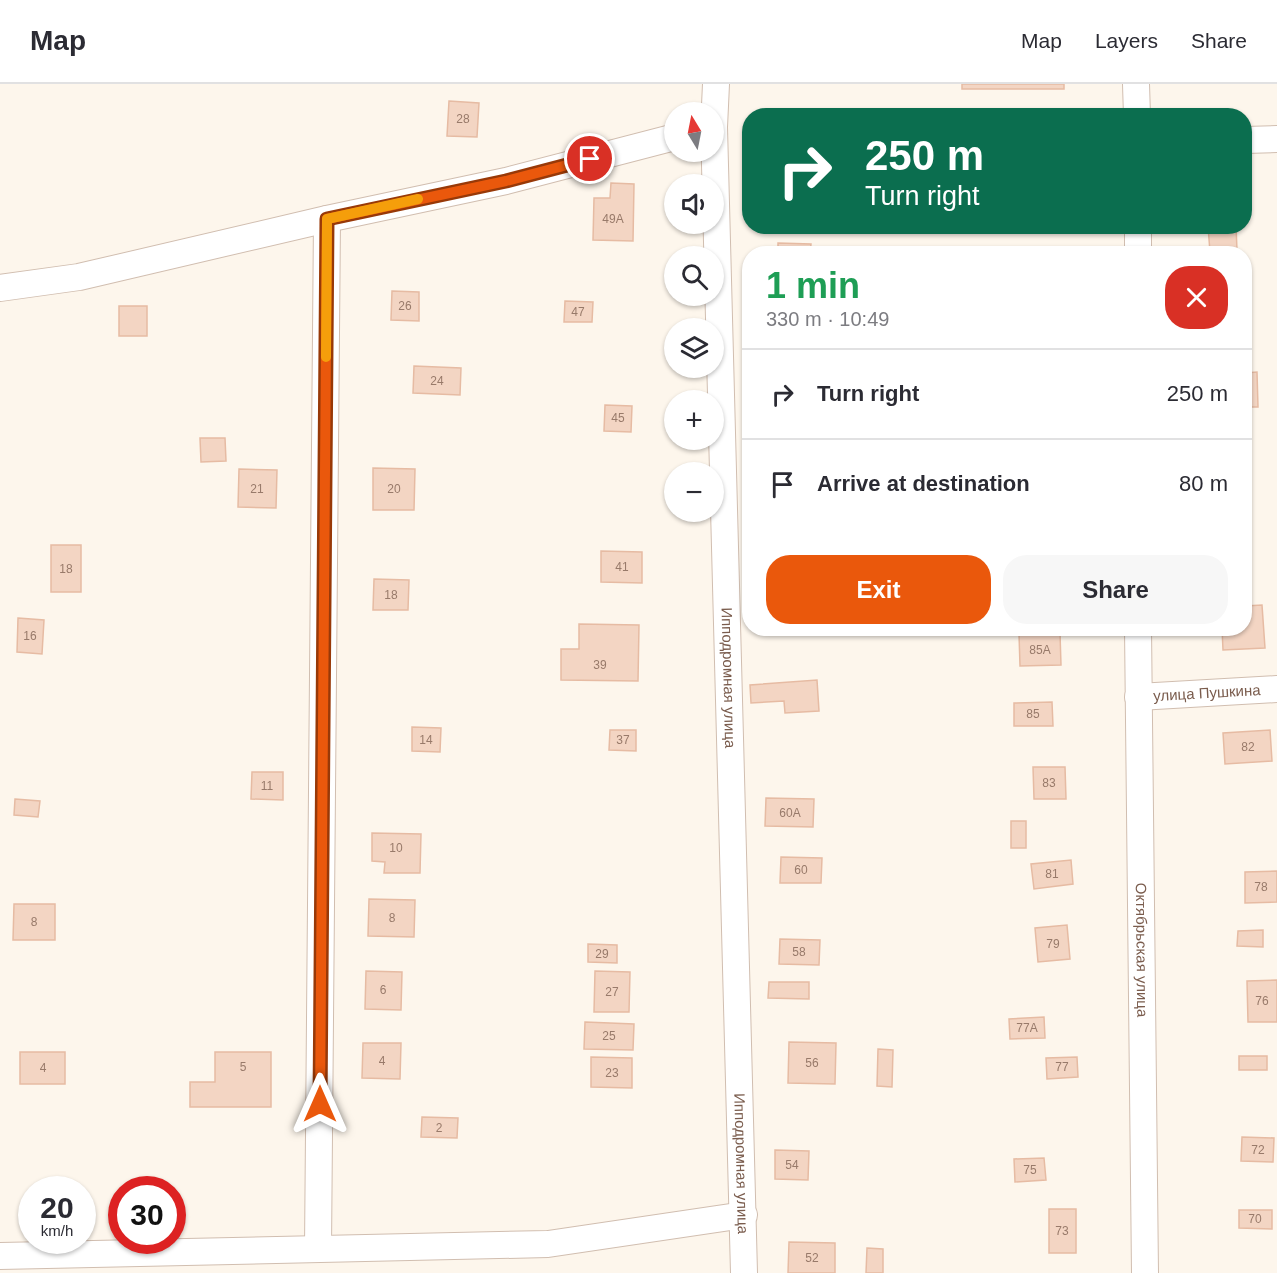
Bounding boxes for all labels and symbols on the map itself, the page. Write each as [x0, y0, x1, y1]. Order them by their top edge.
north arrow [664, 102, 724, 162]
house number: 28 [456, 112, 470, 126]
pin [564, 133, 615, 184]
house number: 49А [602, 212, 624, 226]
house number: 26 [398, 299, 412, 313]
house number: 47 [571, 305, 585, 319]
house number: 24 [430, 374, 444, 388]
house number: 45 [611, 411, 625, 425]
house number: 21 [250, 482, 264, 496]
house number: 20 [387, 482, 401, 496]
house number: 41 [615, 560, 629, 574]
house number: 18 [59, 562, 73, 576]
house number: 18 [384, 588, 398, 602]
street label: Ипподромная улица [719, 607, 739, 749]
house number: 16 [23, 629, 37, 643]
house number: 85А [1029, 643, 1051, 657]
house number: 39 [593, 658, 607, 672]
street label: улица Пушкина [1153, 681, 1262, 704]
house number: 85 [1026, 707, 1040, 721]
house number: 14 [419, 733, 433, 747]
house number: 37 [616, 733, 630, 747]
house number: 82 [1241, 740, 1255, 754]
house number: 83 [1042, 776, 1056, 790]
house number: 11 [261, 779, 274, 793]
house number: 60А [779, 806, 801, 820]
house number: 10 [389, 841, 403, 855]
house number: 60 [794, 863, 808, 877]
house number: 81 [1045, 867, 1059, 881]
house number: 78 [1254, 880, 1268, 894]
street label: Октябрьская улица [1133, 883, 1151, 1018]
house number: 8 [389, 911, 396, 925]
house number: 8 [31, 915, 38, 929]
house number: 79 [1046, 937, 1060, 951]
house number: 58 [792, 945, 806, 959]
house number: 29 [595, 947, 609, 961]
house number: 6 [380, 983, 387, 997]
house number: 27 [605, 985, 619, 999]
house number: 76 [1255, 994, 1269, 1008]
house number: 77А [1016, 1021, 1038, 1035]
house number: 25 [602, 1029, 616, 1043]
house number: 4 [379, 1054, 386, 1068]
house number: 56 [805, 1056, 819, 1070]
house number: 5 [240, 1060, 247, 1074]
house number: 77 [1055, 1060, 1069, 1074]
house number: 4 [40, 1061, 47, 1075]
house number: 23 [605, 1066, 619, 1080]
position arrow [288, 1072, 352, 1136]
street label: Ипподромная улица [731, 1093, 752, 1235]
house number: 2 [436, 1121, 443, 1135]
house number: 72 [1251, 1143, 1265, 1157]
house number: 54 [785, 1158, 799, 1172]
house number: 75 [1023, 1163, 1037, 1177]
speed limit sign: 30 [108, 1176, 186, 1254]
house number: 70 [1248, 1212, 1262, 1226]
house number: 73 [1055, 1224, 1069, 1238]
house number: 52 [805, 1251, 819, 1265]

